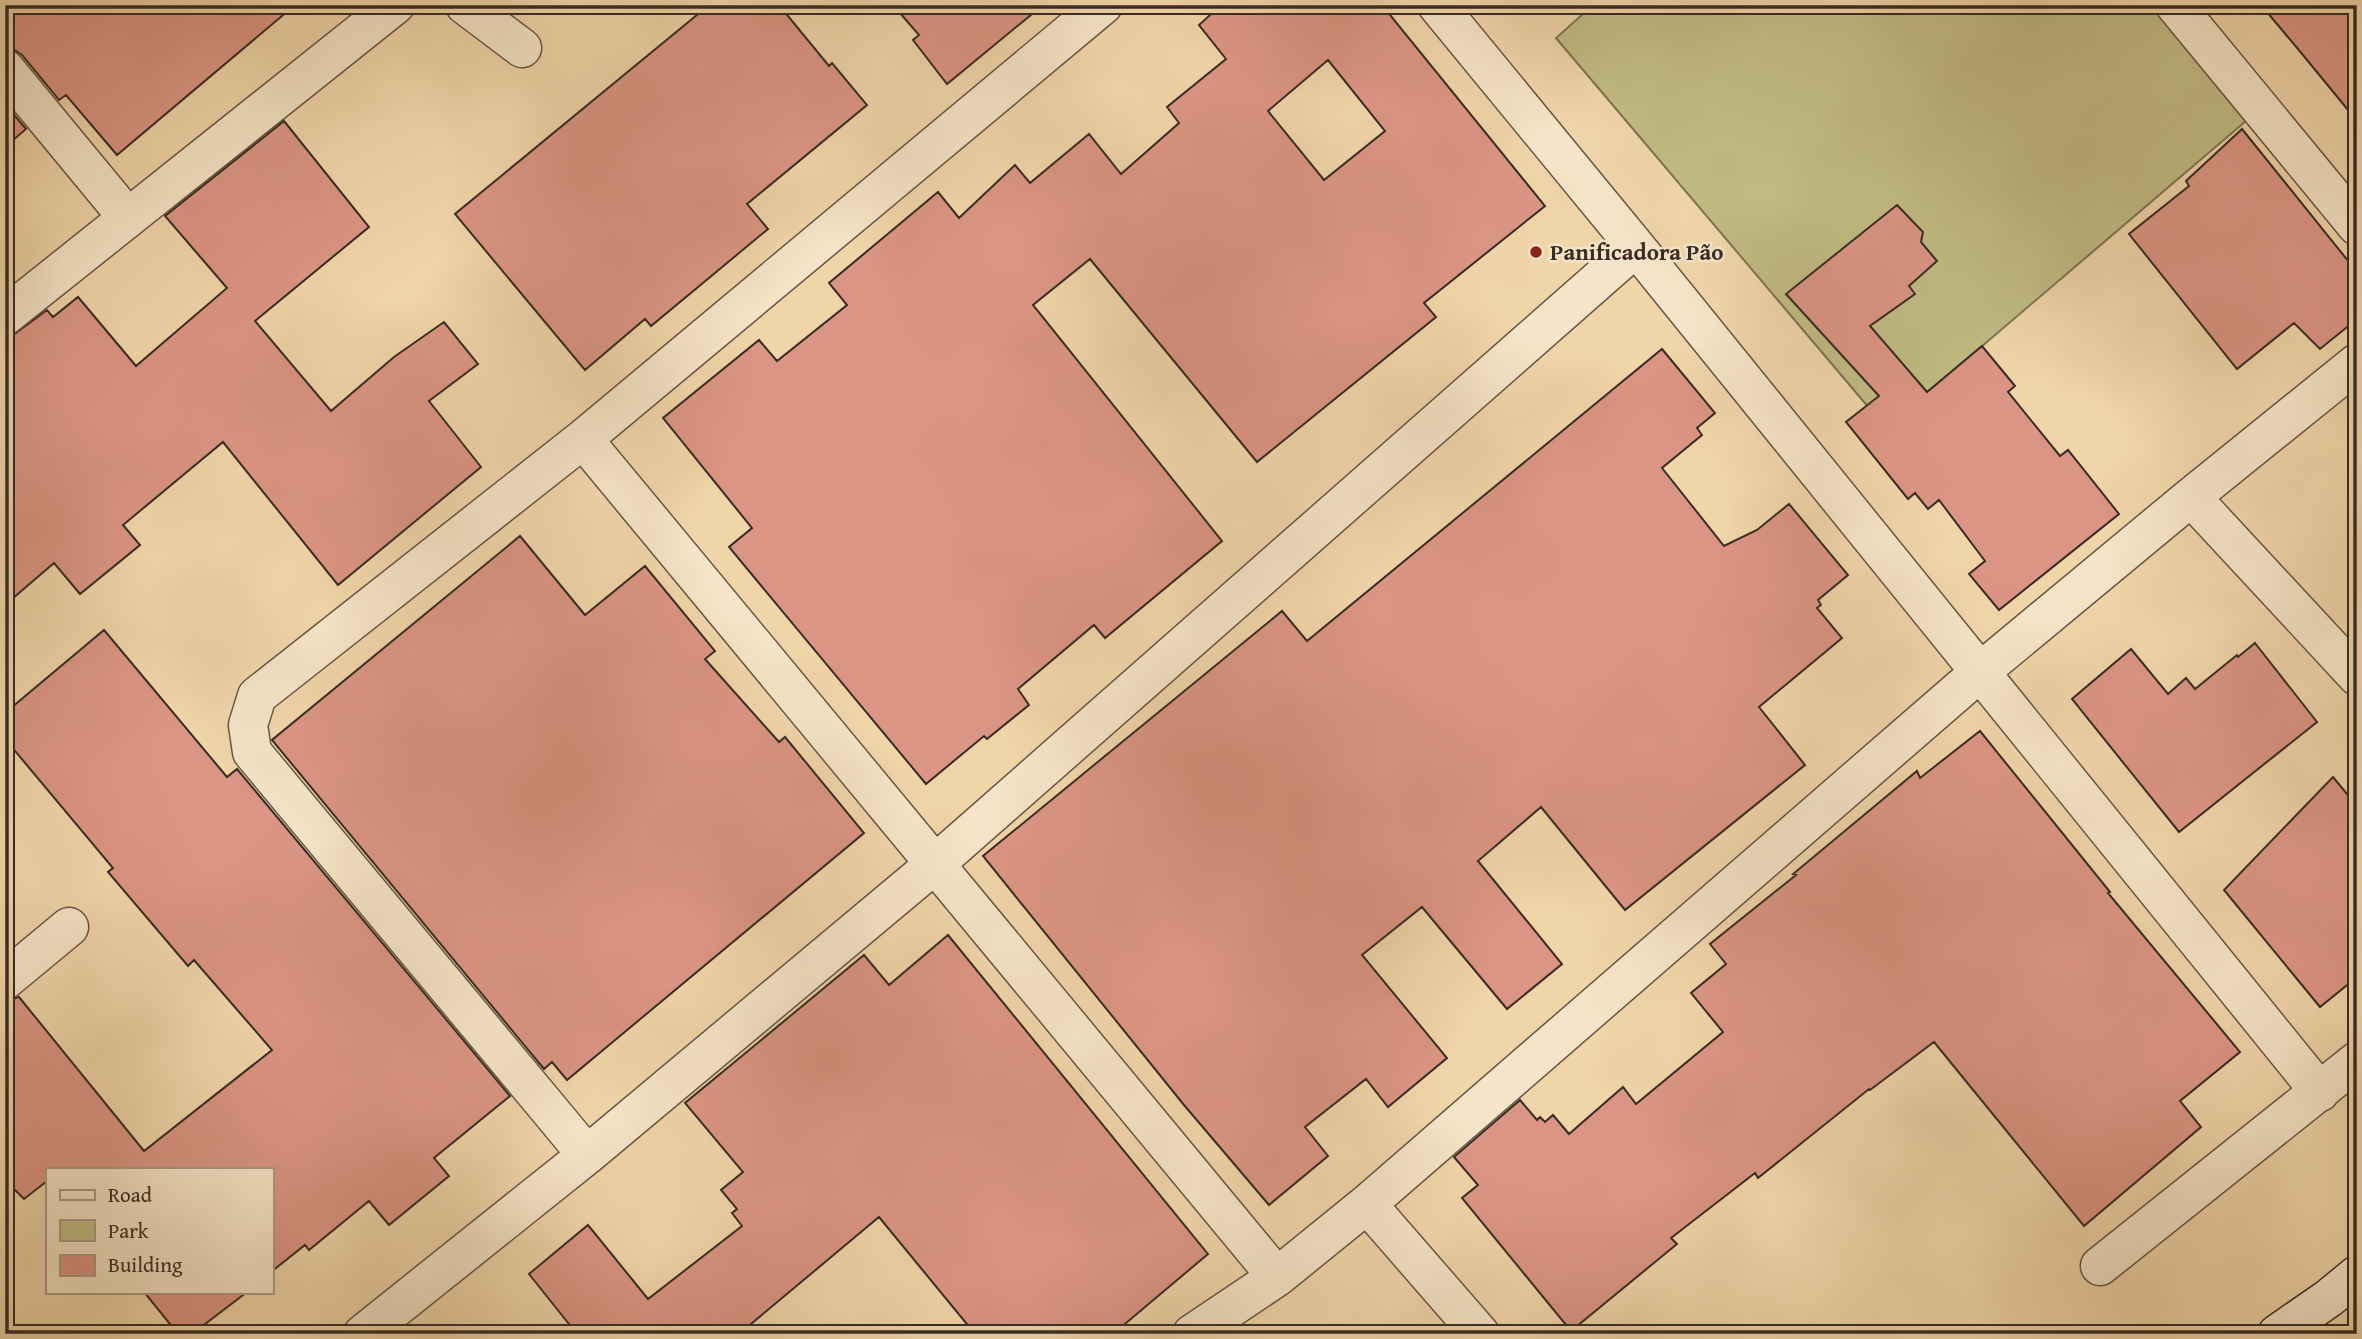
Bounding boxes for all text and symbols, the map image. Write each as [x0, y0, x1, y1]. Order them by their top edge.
place label: Panificadora Pão [1550, 235, 1724, 268]
marker: Panificadora Pão [1528, 244, 1544, 260]
legend [46, 1168, 273, 1294]
text: Road [108, 1179, 153, 1210]
text: Park [108, 1215, 149, 1246]
text: Building [108, 1249, 183, 1280]

